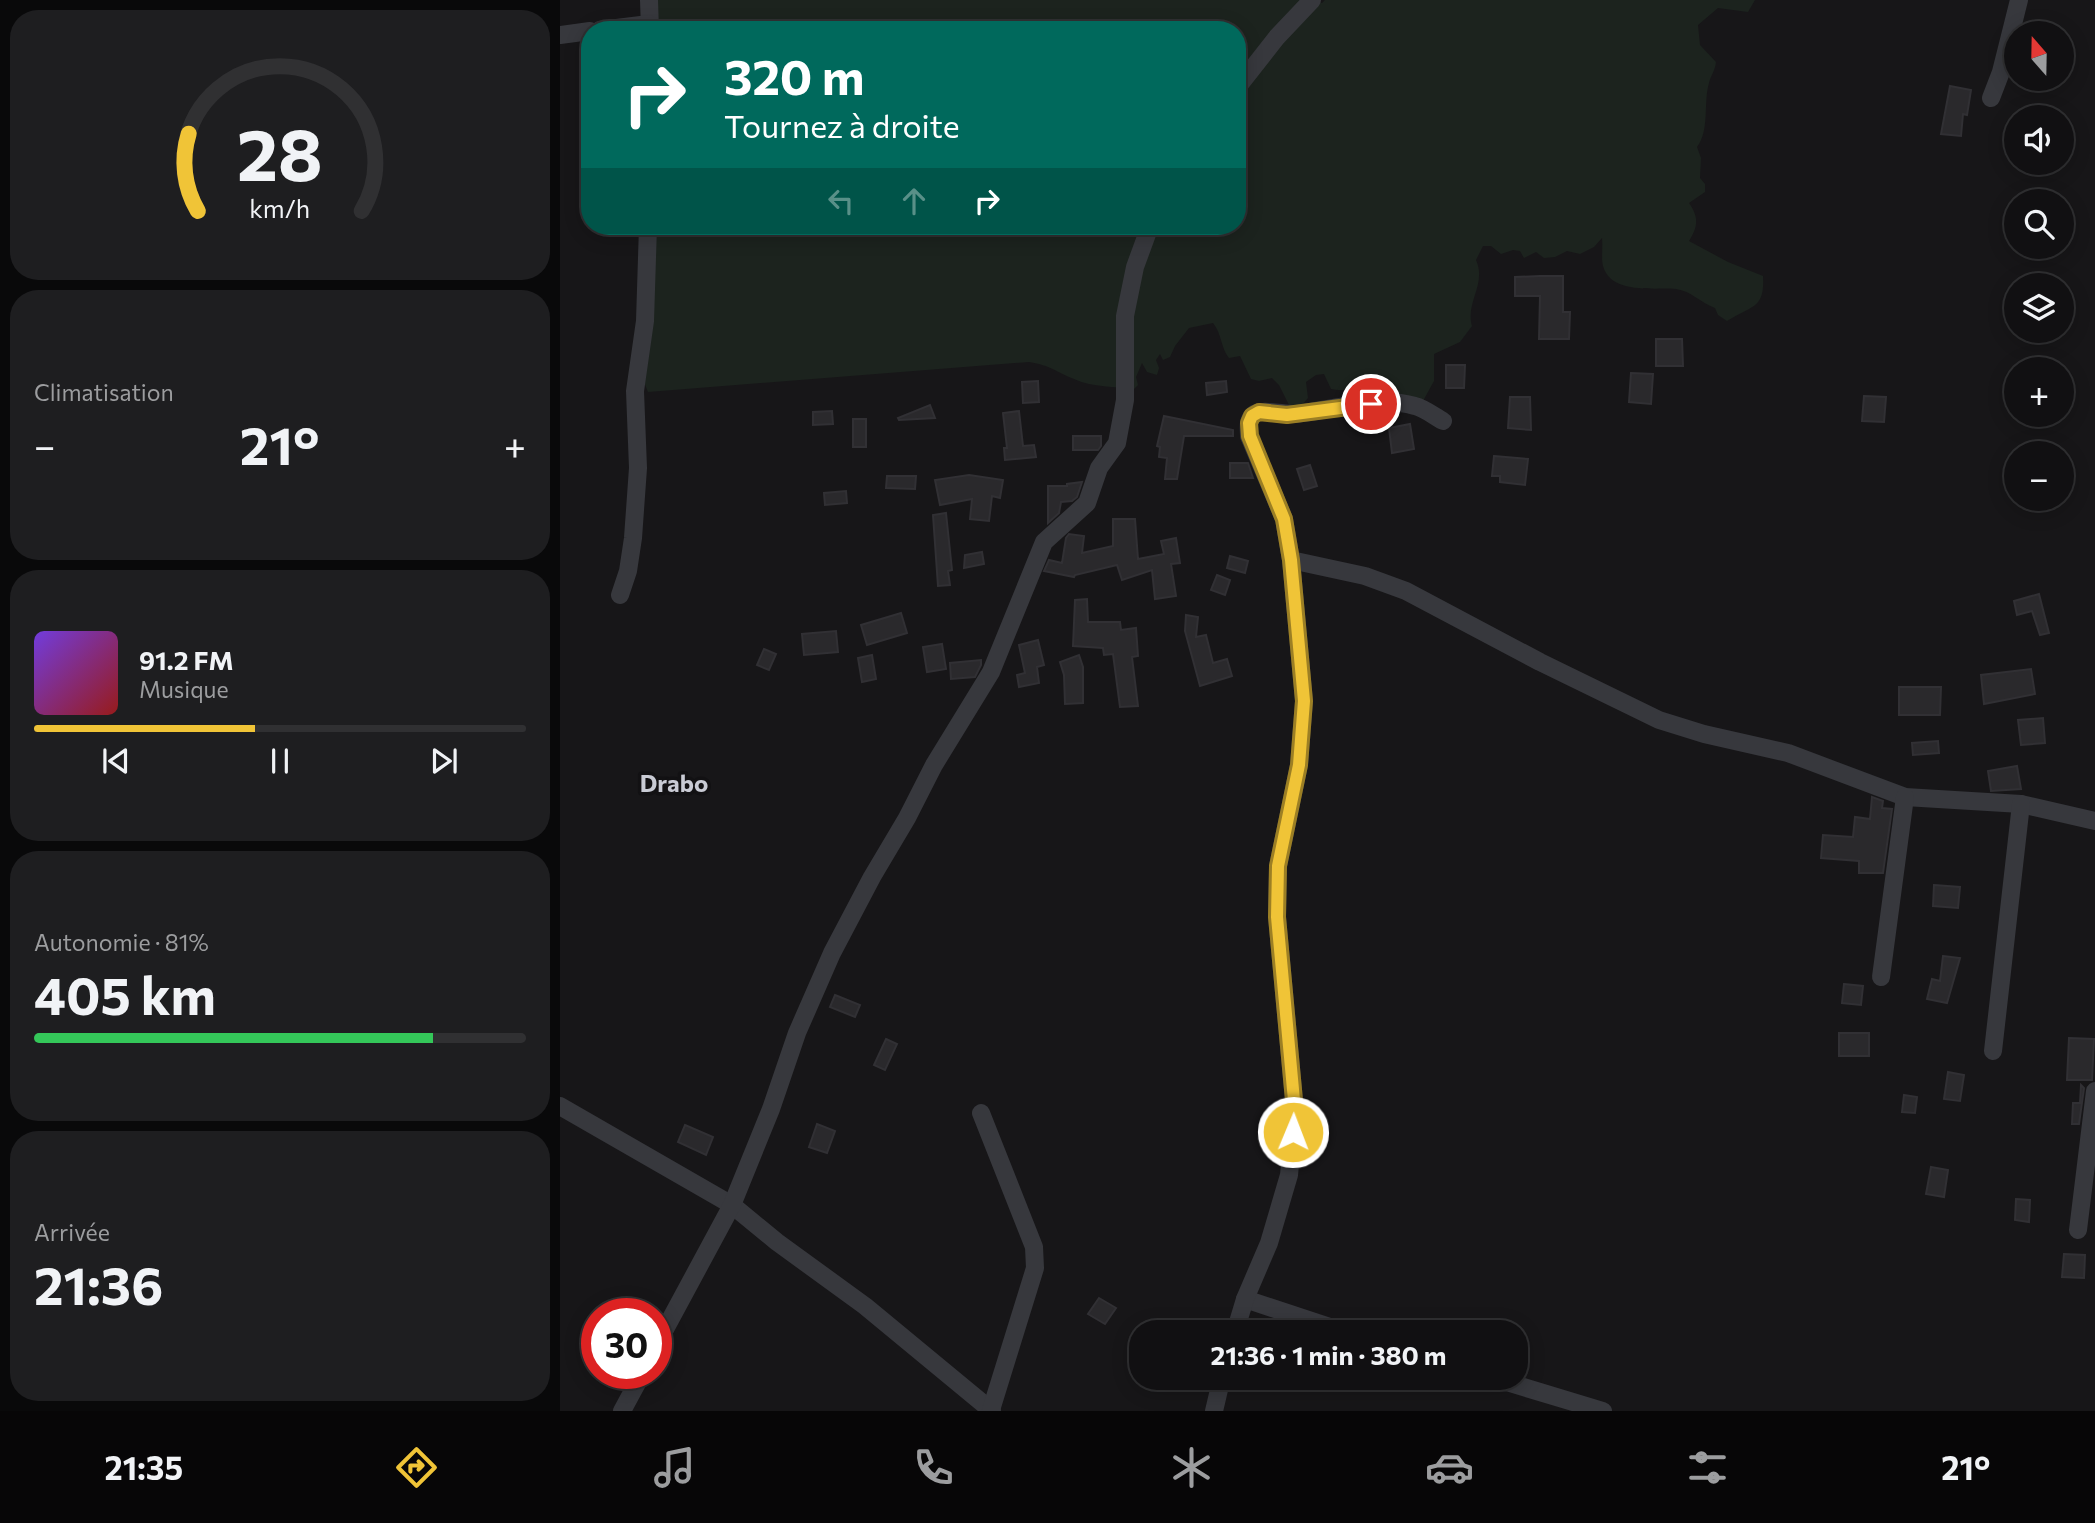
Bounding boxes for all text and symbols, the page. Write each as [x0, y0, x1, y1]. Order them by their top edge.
north arrow [2004, 21, 2074, 91]
map controls [2004, 21, 2074, 511]
text: 320 m [724, 45, 865, 105]
icon: right [609, 49, 700, 140]
text: Tournez à droite [724, 105, 960, 145]
button: sound [2004, 105, 2074, 175]
text: 28 [237, 107, 323, 196]
icon: left [822, 182, 860, 220]
icon: ahead [895, 182, 933, 220]
icon: right [968, 182, 1006, 220]
button: search [2004, 189, 2074, 259]
text: km/h [250, 193, 310, 223]
button: layers [2004, 273, 2074, 343]
button: + [2004, 357, 2074, 427]
pin [1341, 374, 1401, 434]
text: Climatisation [34, 378, 174, 406]
icon: arrive [1352, 385, 1390, 423]
text: 21° [240, 412, 319, 476]
text: − [34, 421, 56, 468]
text: + [504, 421, 526, 468]
button: − [2004, 441, 2074, 511]
text: 91.2 FM [139, 644, 234, 675]
text: Musique [139, 675, 229, 703]
icon: previous [97, 742, 135, 780]
icon: pause [261, 742, 299, 780]
icon: next [425, 742, 463, 780]
district label: Drabo [640, 768, 708, 797]
text: Autonomie · 81% [34, 928, 209, 956]
text: 405 km [34, 962, 216, 1026]
position arrow [1256, 1095, 1330, 1169]
text: Arrivée [34, 1218, 110, 1246]
text: 21:36 [34, 1252, 163, 1316]
speed limit sign: 30 [581, 1298, 672, 1389]
text: 21:36 · 1 min · 380 m [1210, 1339, 1447, 1370]
icon: directions [392, 1443, 441, 1492]
icon: music [650, 1443, 699, 1492]
icon: phone [909, 1443, 958, 1492]
icon: climate [1167, 1443, 1216, 1492]
icon: car [1425, 1443, 1474, 1492]
icon: filters [1683, 1443, 1732, 1492]
text: 21:35 [105, 1447, 183, 1487]
text: 21° [1941, 1447, 1990, 1487]

